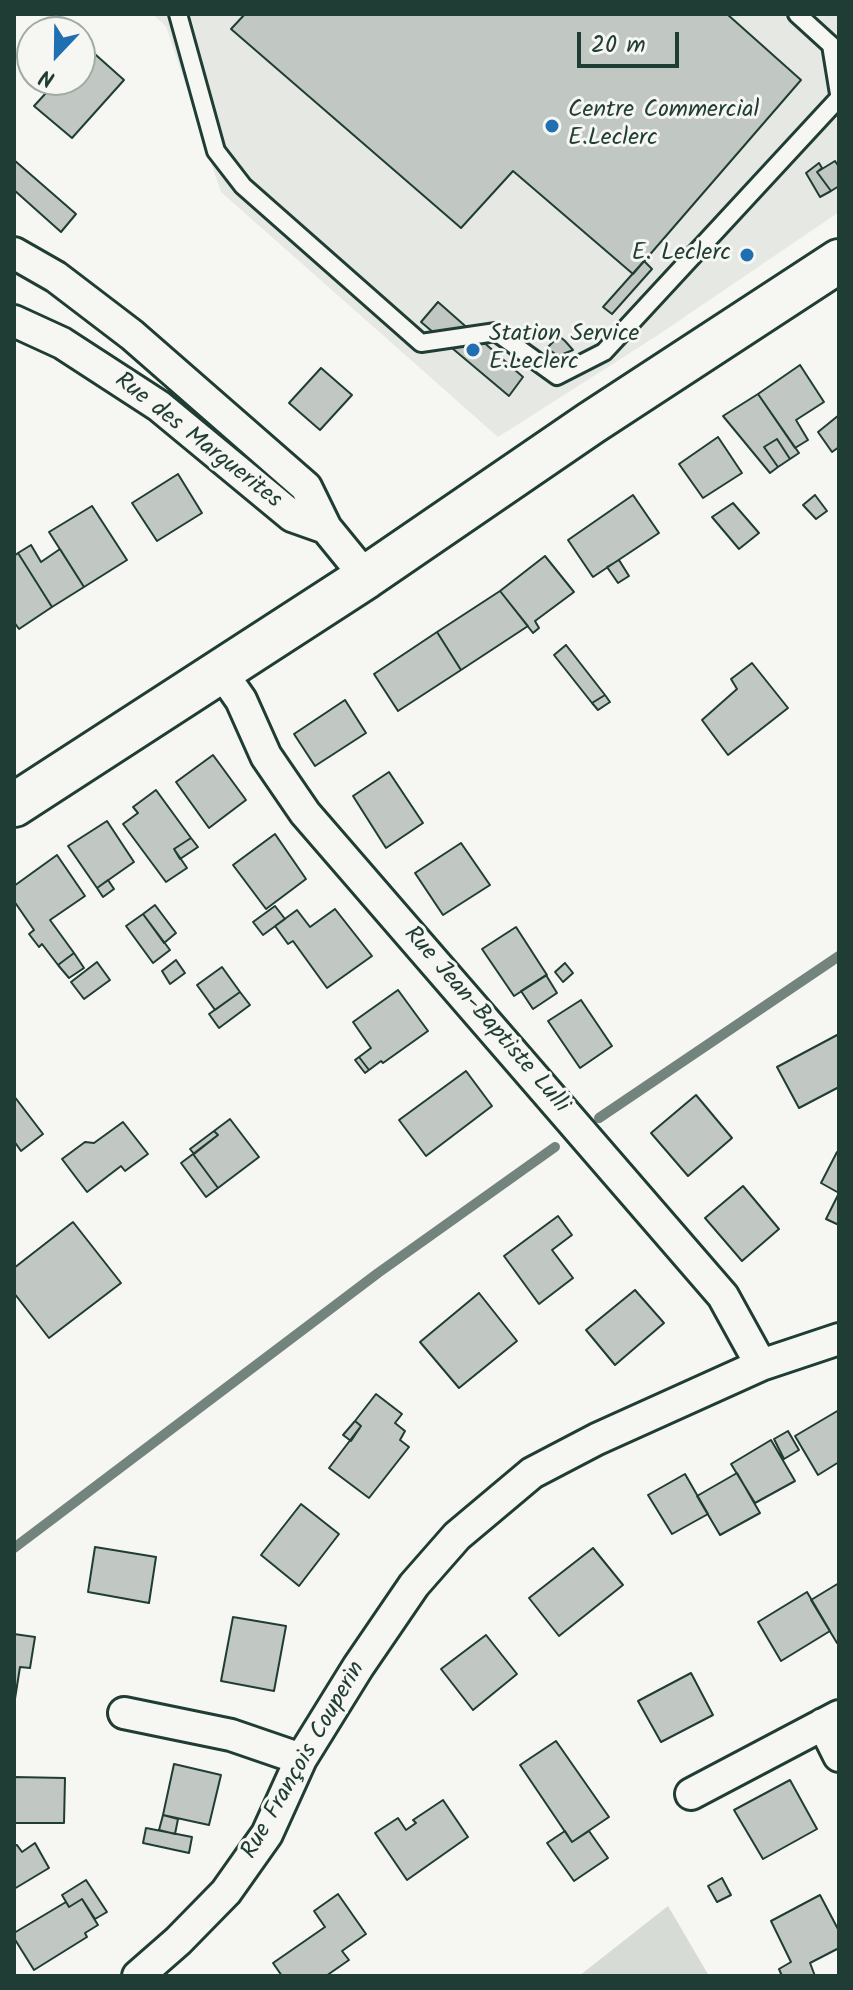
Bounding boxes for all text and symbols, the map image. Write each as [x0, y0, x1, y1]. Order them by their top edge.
north arrow [16, 16, 96, 96]
scale bar [581, 16, 683, 66]
text: 20 m [591, 26, 646, 65]
text: N [35, 58, 61, 96]
place label: Centre Commercial E.Leclerc [568, 98, 759, 154]
marker: Centre Commercial E.Leclerc [543, 117, 561, 135]
place label: E. Leclerc [632, 241, 731, 269]
marker: E. Leclerc [738, 246, 756, 264]
place label: Station Service E.Leclerc [489, 322, 639, 378]
marker: Station Service E.Leclerc [464, 341, 482, 359]
street label: Rue des Marguerites [108, 368, 286, 516]
street label: Rue Jean-Baptiste Lulli [396, 922, 574, 1120]
street label: Rue François Couperin [237, 1657, 373, 1865]

